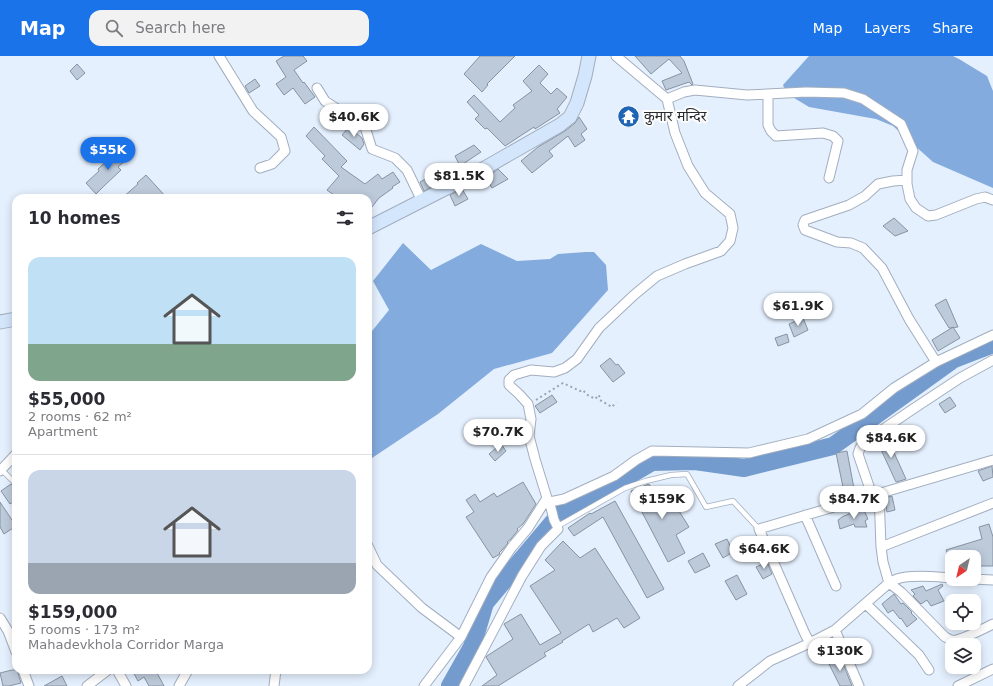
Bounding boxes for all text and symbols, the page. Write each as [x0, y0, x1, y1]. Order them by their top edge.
search box [89, 10, 369, 46]
text: Map [20, 17, 65, 39]
icon: search [103, 17, 125, 39]
text: Search here [135, 19, 225, 37]
text: Map [813, 20, 842, 36]
text: Layers [864, 20, 911, 36]
text: Share [933, 20, 973, 36]
temple icon: कुमार मन्दिर [616, 103, 642, 129]
pin: $40.6K [321, 104, 387, 138]
place label: कुमार मन्दिर [644, 108, 707, 126]
text: $40.6K [328, 109, 380, 124]
pin: $55K [84, 137, 132, 171]
text: $55K [89, 142, 127, 157]
pin: $81.5K [426, 163, 492, 197]
text: $81.5K [433, 168, 485, 183]
icon: filters [334, 207, 356, 229]
text: 10 homes [28, 208, 121, 228]
icon: home [156, 283, 228, 355]
pin: $61.9K [765, 293, 831, 327]
text: $61.9K [772, 298, 824, 313]
text: $55,000 [28, 389, 105, 409]
text: 2 rooms · 62 m² [28, 409, 132, 424]
pin: $70.7K [465, 419, 531, 453]
text: Apartment [28, 424, 98, 439]
text: $70.7K [472, 424, 524, 439]
pin: $84.6K [858, 425, 924, 459]
text: $84.6K [865, 430, 917, 445]
pin: $159K [634, 486, 690, 520]
pin: $84.7K [821, 486, 887, 520]
text: $159K [639, 491, 685, 506]
text: $84.7K [828, 491, 880, 506]
icon: home [156, 496, 228, 568]
pin: $64.6K [731, 536, 797, 570]
text: $64.6K [738, 541, 790, 556]
north arrow [945, 550, 981, 586]
map controls [945, 550, 981, 674]
button: locate [945, 594, 981, 630]
text: $159,000 [28, 602, 117, 622]
text: 5 rooms · 173 m² [28, 622, 140, 637]
text: Mahadevkhola Corridor Marga [28, 637, 224, 652]
pin: $130K [812, 638, 868, 672]
button: layers [945, 638, 981, 674]
text: $130K [817, 643, 863, 658]

